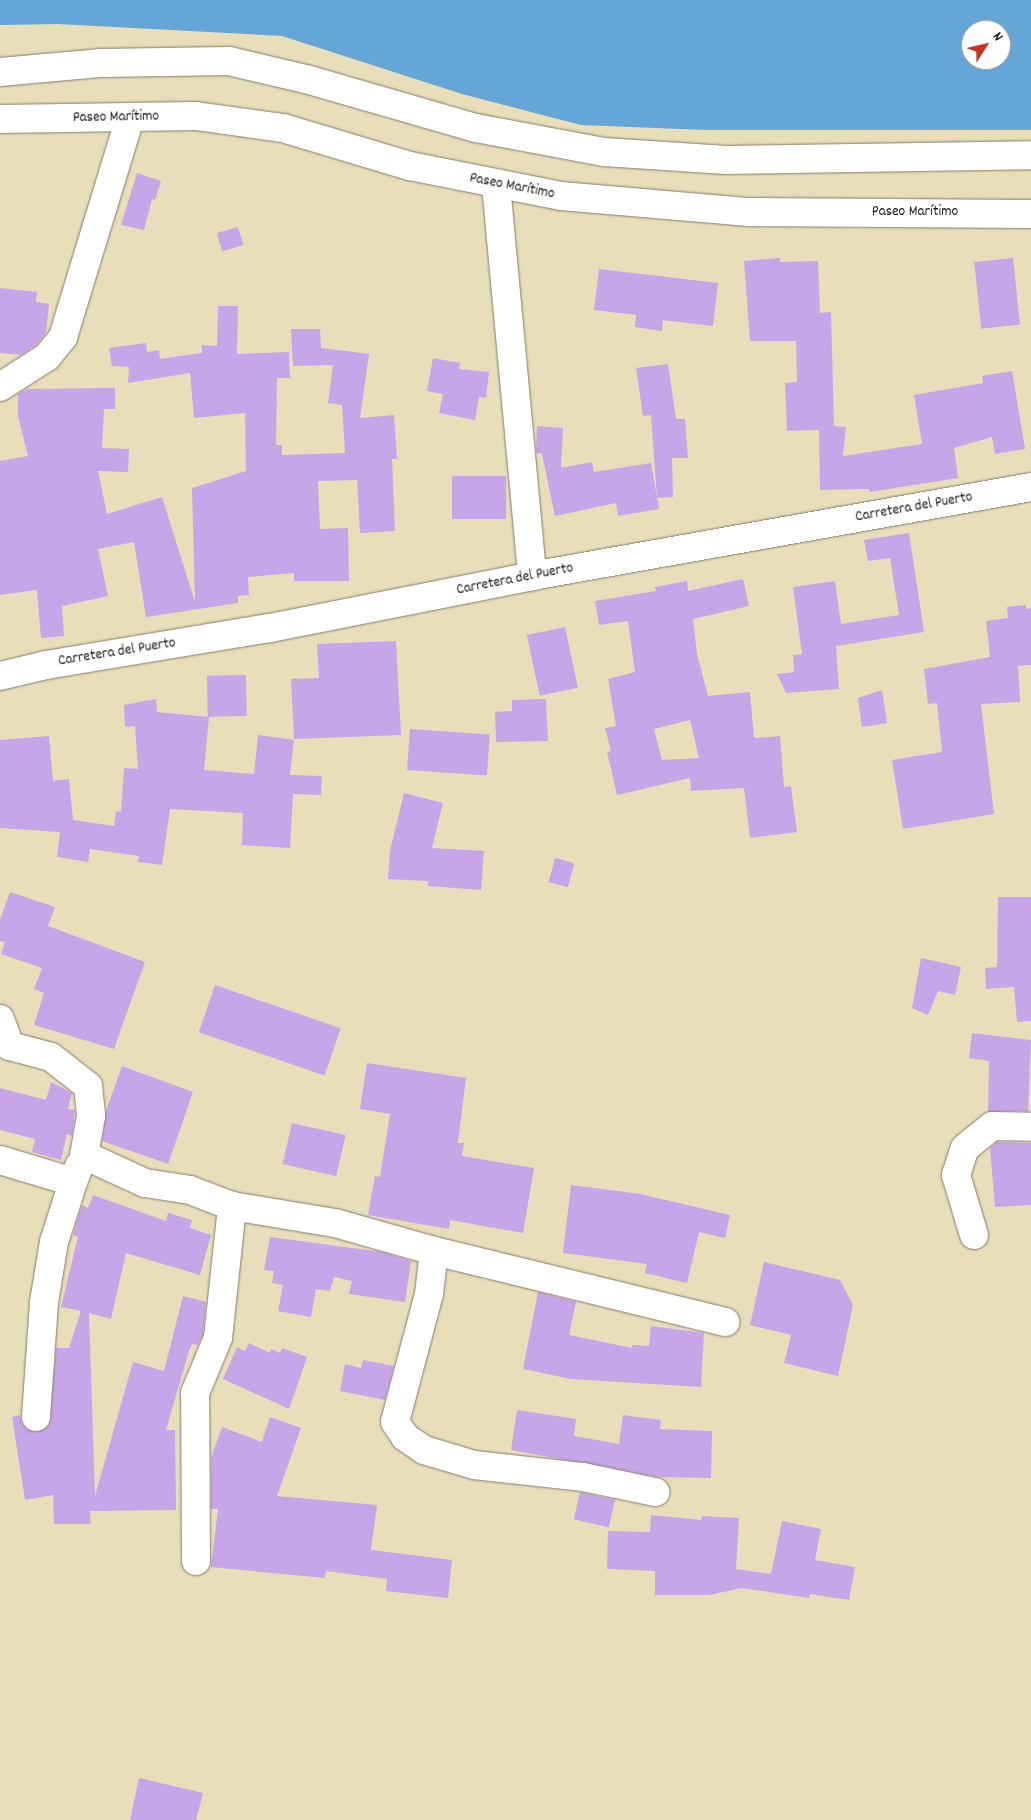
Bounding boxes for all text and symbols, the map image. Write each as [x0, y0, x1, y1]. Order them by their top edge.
north arrow [961, 20, 1011, 70]
text: N [987, 28, 1008, 46]
street label: Paseo Marítimo [73, 108, 159, 128]
street label: Paseo Marítimo [468, 170, 556, 204]
street label: Paseo Marítimo [872, 204, 958, 222]
street label: Carretera del Puerto [854, 489, 974, 527]
street label: Carretera del Puerto [455, 560, 575, 600]
street label: Carretera del Puerto [57, 635, 177, 671]

